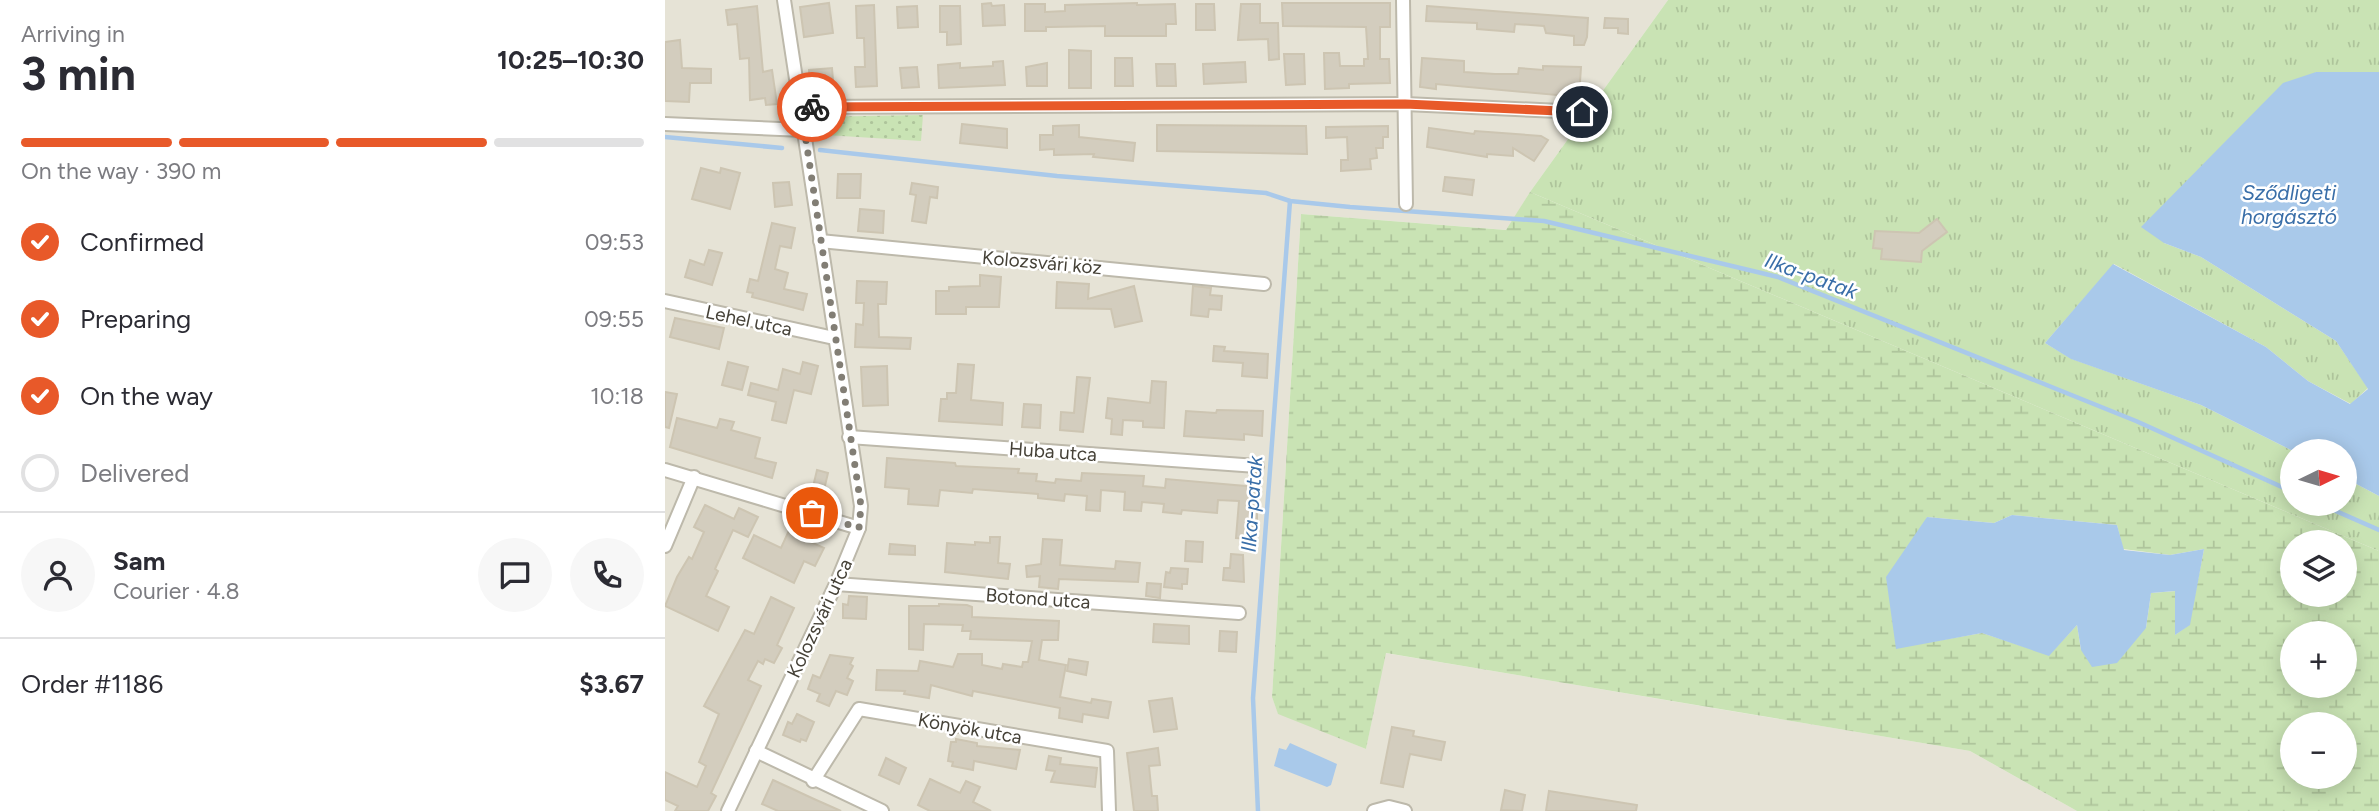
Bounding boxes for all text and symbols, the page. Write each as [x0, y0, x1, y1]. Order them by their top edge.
text: Arriving in [21, 20, 125, 48]
text: 10:25–10:30 [497, 44, 644, 76]
text: 3 min [21, 46, 136, 102]
courier [777, 72, 847, 142]
pin [1552, 82, 1612, 142]
icon: bike [793, 88, 831, 126]
icon: home [1563, 93, 1601, 131]
text: On the way · 390 m [21, 157, 221, 185]
water label: Sződligeti horgásztó [2241, 180, 2337, 229]
icon: check [21, 223, 59, 261]
text: Confirmed [80, 226, 204, 258]
text: 09:53 [585, 228, 644, 256]
street label: Kolozsvári köz [981, 246, 1103, 279]
water label: Ilka-patak [1761, 247, 1862, 304]
icon: check [21, 300, 59, 338]
street label: Lehel utca [704, 300, 794, 341]
text: Preparing [80, 303, 191, 335]
text: 09:55 [584, 305, 644, 333]
icon: check [21, 377, 59, 415]
text: On the way [80, 380, 213, 412]
text: 10:18 [590, 382, 644, 410]
street label: Huba utca [1008, 437, 1098, 466]
north arrow [2280, 439, 2357, 516]
map controls [2280, 439, 2357, 789]
water label: Ilka-patak [1236, 454, 1267, 553]
text: Delivered [80, 457, 189, 489]
pin [782, 483, 842, 543]
icon: bag [793, 494, 831, 532]
button: layers [2280, 530, 2357, 607]
button: person [21, 538, 95, 612]
button: chat [478, 538, 552, 612]
button: phone [570, 538, 644, 612]
text: Sam [113, 545, 165, 577]
street label: Kolozsvári utca [782, 555, 857, 681]
text: Courier · 4.8 [113, 577, 240, 605]
street label: Botond utca [985, 583, 1091, 614]
button: + [2280, 621, 2357, 698]
text: Order #1186 [21, 668, 163, 700]
text: $3.67 [579, 668, 644, 700]
street label: Könyök utca [916, 708, 1024, 749]
button: − [2280, 712, 2357, 789]

